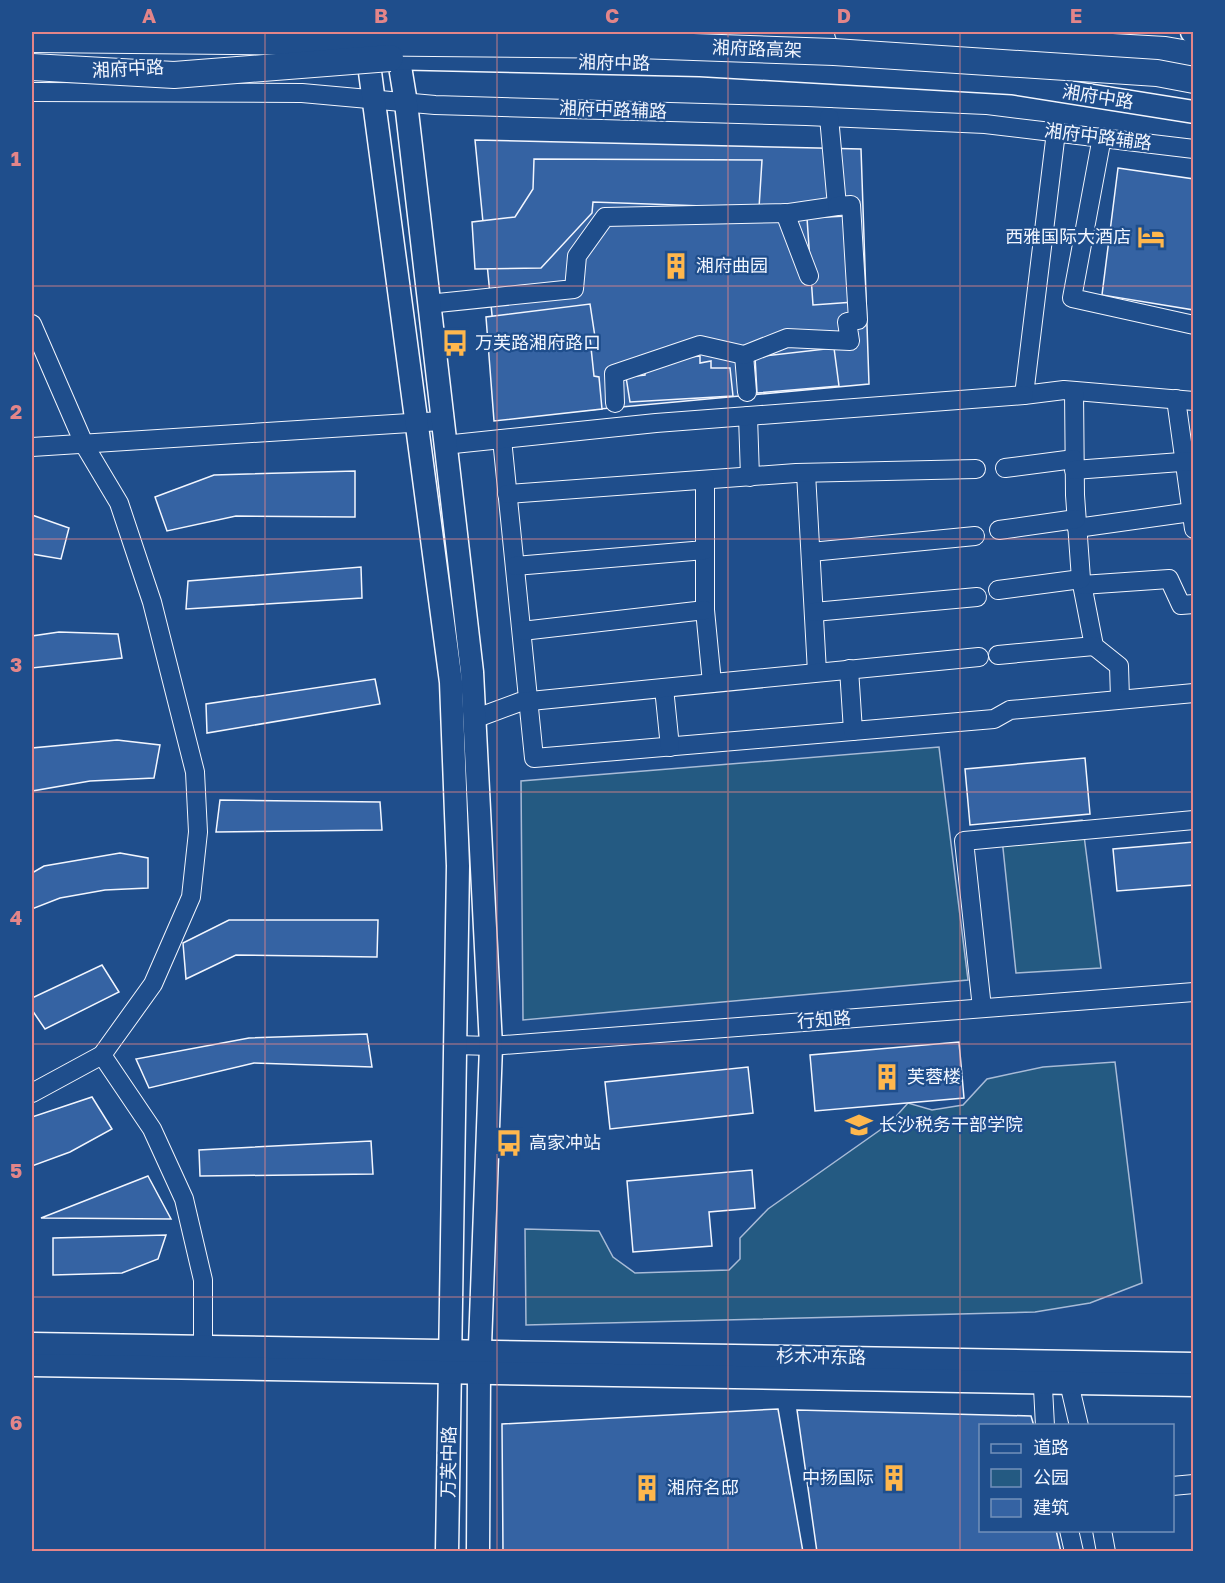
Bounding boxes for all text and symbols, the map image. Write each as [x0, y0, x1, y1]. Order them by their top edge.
text: A [142, 3, 156, 27]
text: B [374, 3, 388, 27]
text: C [605, 3, 619, 27]
text: D [837, 3, 851, 27]
text: E [1070, 3, 1082, 27]
street label: 湘府路高架 [712, 35, 802, 61]
street label: 湘府中路 [578, 50, 650, 74]
street label: 湘府中路 [91, 55, 164, 81]
street label: 湘府中路 [1061, 80, 1135, 113]
street label: 湘府中路辅路 [559, 96, 667, 122]
street label: 湘府中路辅路 [1043, 119, 1153, 154]
text: 1 [11, 146, 21, 170]
hotel icon: 西雅国际大酒店 [1136, 222, 1166, 252]
place label: 西雅国际大酒店 [1005, 225, 1131, 247]
building icon: 湘府曲园 [661, 251, 691, 281]
place label: 湘府曲园 [696, 254, 768, 276]
bus stop icon: 万芙路湘府路口 [440, 328, 470, 358]
place label: 万芙路湘府路口 [475, 331, 601, 353]
text: 2 [10, 399, 22, 423]
text: 3 [10, 652, 22, 676]
text: 4 [10, 905, 22, 929]
street label: 行知路 [796, 1006, 852, 1032]
building icon: 芙蓉楼 [872, 1062, 902, 1092]
place label: 芙蓉楼 [907, 1065, 961, 1087]
school or university icon: 长沙税务干部学院 [844, 1110, 874, 1140]
place label: 长沙税务干部学院 [879, 1113, 1023, 1135]
bus stop icon: 高家冲站 [494, 1128, 524, 1158]
place label: 高家冲站 [529, 1131, 601, 1153]
text: 5 [10, 1158, 22, 1182]
street label: 杉木冲东路 [776, 1344, 866, 1368]
text: 6 [10, 1410, 22, 1434]
legend [979, 1424, 1174, 1532]
street label: 万芙中路 [436, 1426, 460, 1498]
text: 道路 [1033, 1436, 1069, 1458]
building icon: 中扬国际 [879, 1463, 909, 1493]
place label: 中扬国际 [802, 1466, 874, 1488]
text: 公园 [1033, 1466, 1069, 1488]
building icon: 湘府名邸 [632, 1473, 662, 1503]
place label: 湘府名邸 [667, 1476, 739, 1498]
text: 建筑 [1033, 1496, 1069, 1518]

